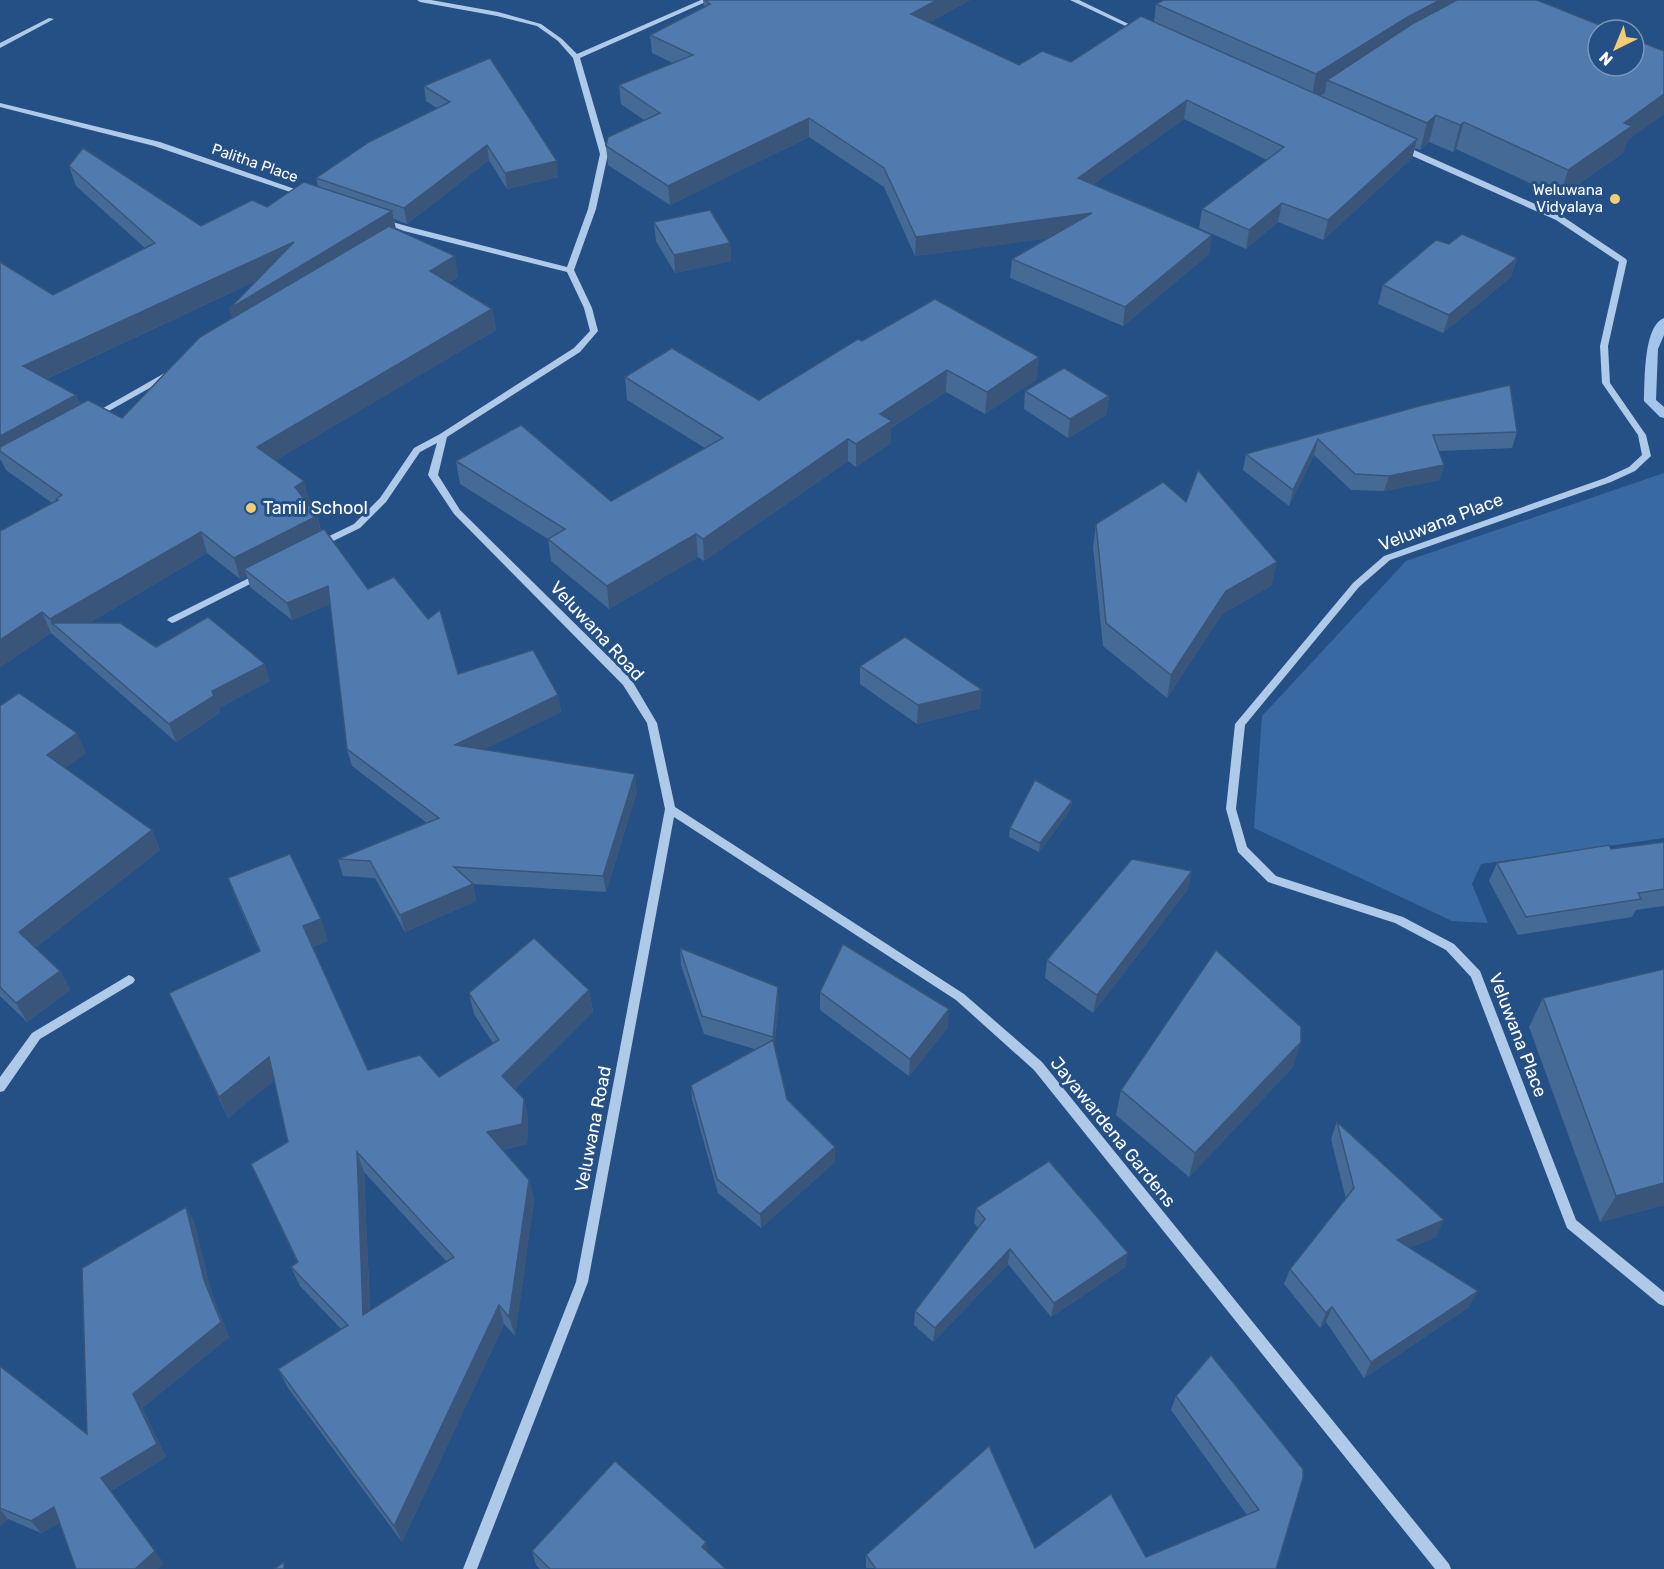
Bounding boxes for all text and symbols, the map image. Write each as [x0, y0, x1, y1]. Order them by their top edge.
north arrow [1586, 18, 1646, 78]
text: N [1595, 48, 1617, 69]
street label: Palitha Place [209, 140, 301, 186]
place label: Weluwana Vidyalaya [1533, 181, 1603, 216]
marker: Weluwana Vidyalaya [1608, 192, 1622, 206]
street label: Veluwana Place [1376, 488, 1506, 556]
place label: Tamil School [263, 497, 368, 519]
marker: Tamil School [244, 501, 258, 515]
street label: Veluwana Road [545, 577, 649, 685]
street label: Veluwana Place [1484, 970, 1552, 1100]
street label: Jayawardena Gardens [1046, 1052, 1180, 1212]
street label: Veluwana Road [570, 1064, 616, 1194]

